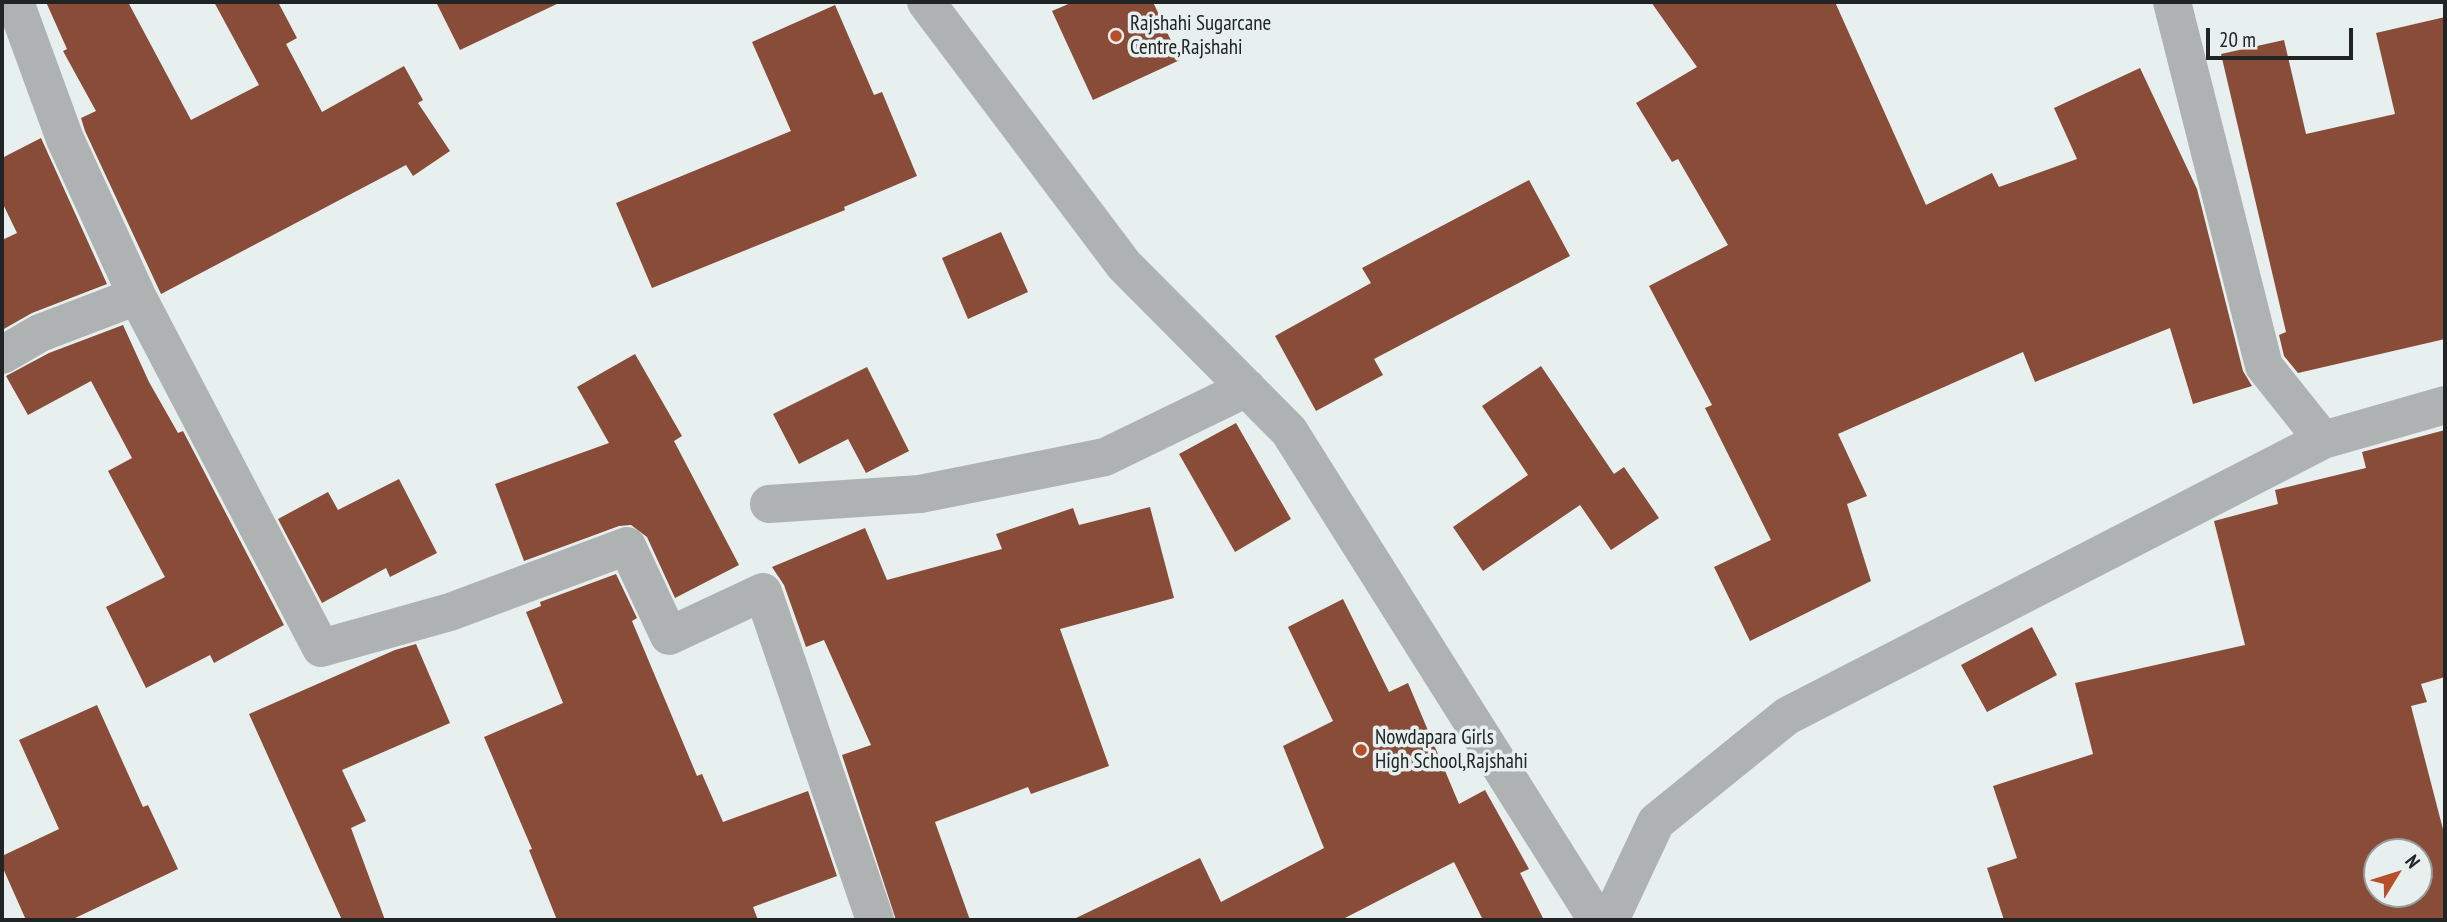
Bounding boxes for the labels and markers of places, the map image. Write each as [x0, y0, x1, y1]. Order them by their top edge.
place label: Rajshahi Sugarcane Centre,Rajshahi [1130, 11, 1271, 61]
marker: Rajshahi Sugarcane Centre,Rajshahi [1108, 28, 1124, 44]
place label: Nowdapara Girls High School,Rajshahi [1375, 725, 1528, 775]
marker: Nowdapara Girls High School,Rajshahi [1353, 742, 1369, 758]

